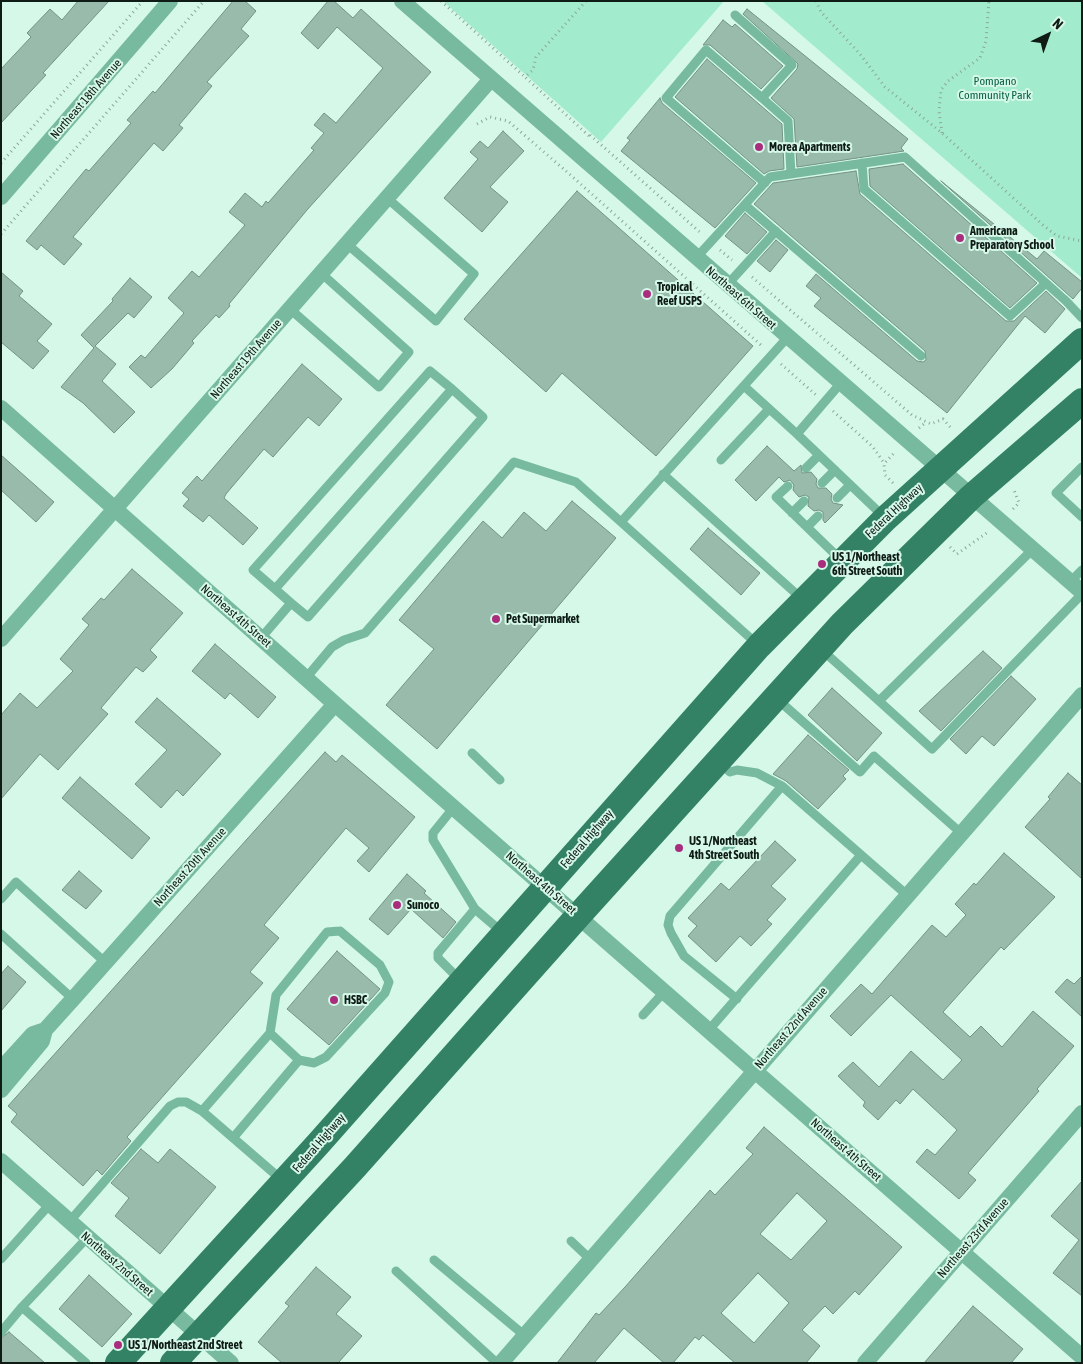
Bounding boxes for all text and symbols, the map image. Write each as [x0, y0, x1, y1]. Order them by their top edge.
north arrow [1023, 10, 1073, 60]
text: N [1050, 15, 1066, 33]
street label: Northeast 18th Avenue [47, 56, 125, 142]
park label: Pompano Community Park [959, 74, 1031, 102]
place label: Morea Apartments [769, 140, 851, 154]
marker: Morea Apartments [753, 141, 765, 153]
place label: Americana Preparatory School [970, 224, 1054, 252]
marker: Americana Preparatory School [954, 232, 966, 244]
street label: Northeast 6th Street [703, 263, 779, 333]
place label: Tropical Reef USPS [657, 280, 702, 308]
marker: Tropical Reef USPS [641, 288, 653, 300]
street label: Northeast 19th Avenue [207, 316, 285, 402]
street label: Federal Highway [862, 481, 926, 541]
place label: US 1/Northeast 6th Street South [832, 550, 902, 578]
marker: US 1/Northeast 6th Street South [816, 558, 828, 570]
street label: Northeast 4th Street [198, 581, 274, 651]
place label: Pet Supermarket [506, 612, 580, 626]
marker: Pet Supermarket [490, 613, 502, 625]
street label: Federal Highway [558, 807, 616, 871]
street label: Northeast 20th Avenue [151, 825, 229, 909]
place label: US 1/Northeast 4th Street South [689, 834, 759, 862]
marker: US 1/Northeast 4th Street South [673, 842, 685, 854]
street label: Northeast 4th Street [503, 848, 579, 918]
place label: Sunoco [407, 898, 439, 912]
marker: Sunoco [391, 899, 403, 911]
street label: Northeast 22nd Avenue [752, 984, 830, 1072]
place label: HSBC [344, 993, 367, 1007]
marker: HSBC [328, 994, 340, 1006]
street label: Federal Highway [290, 1111, 348, 1175]
street label: Northeast 4th Street [808, 1115, 884, 1185]
street label: Northeast 23rd Avenue [934, 1195, 1012, 1281]
street label: Northeast 2nd Street [78, 1229, 156, 1299]
place label: US 1/Northeast 2nd Street [128, 1338, 242, 1352]
marker: US 1/Northeast 2nd Street [112, 1339, 124, 1351]

